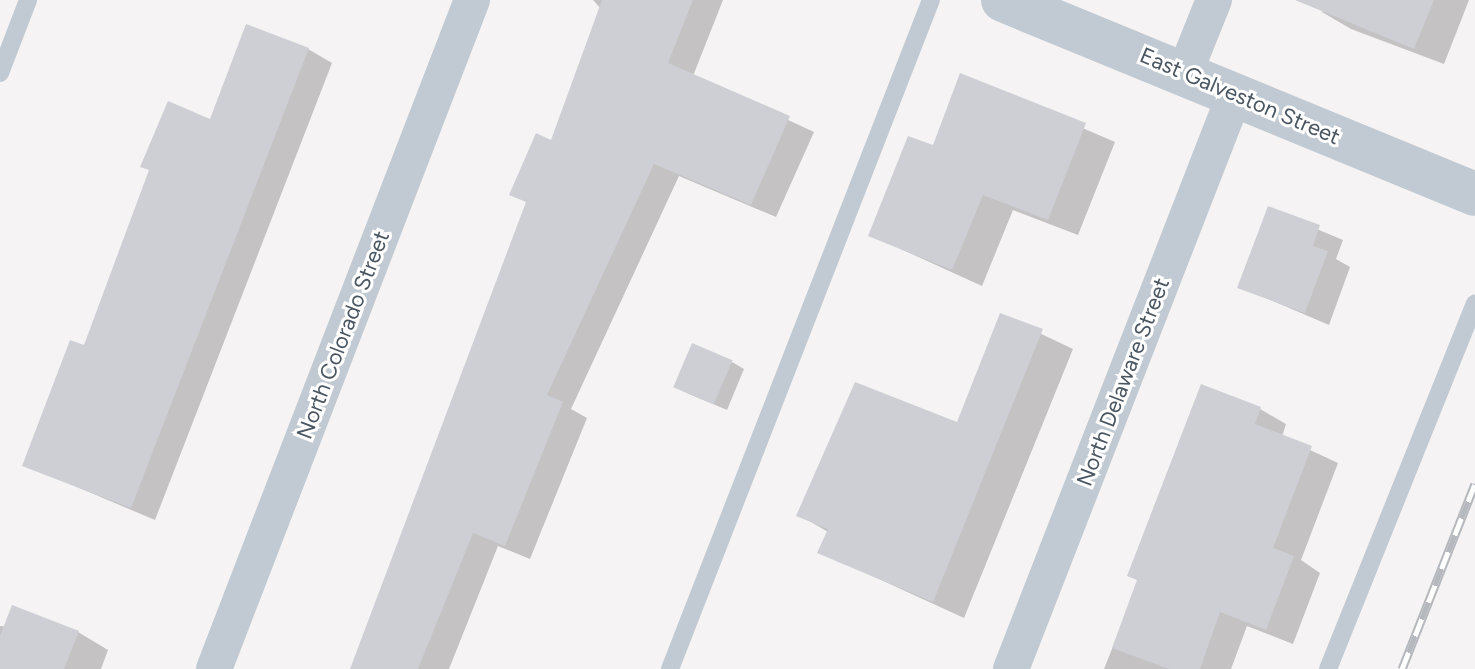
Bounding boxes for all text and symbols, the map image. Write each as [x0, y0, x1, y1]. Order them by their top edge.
street label: East Galveston Street [1136, 42, 1344, 150]
street label: North Colorado Street [291, 227, 395, 443]
street label: North Delaware Street [1071, 274, 1175, 490]

